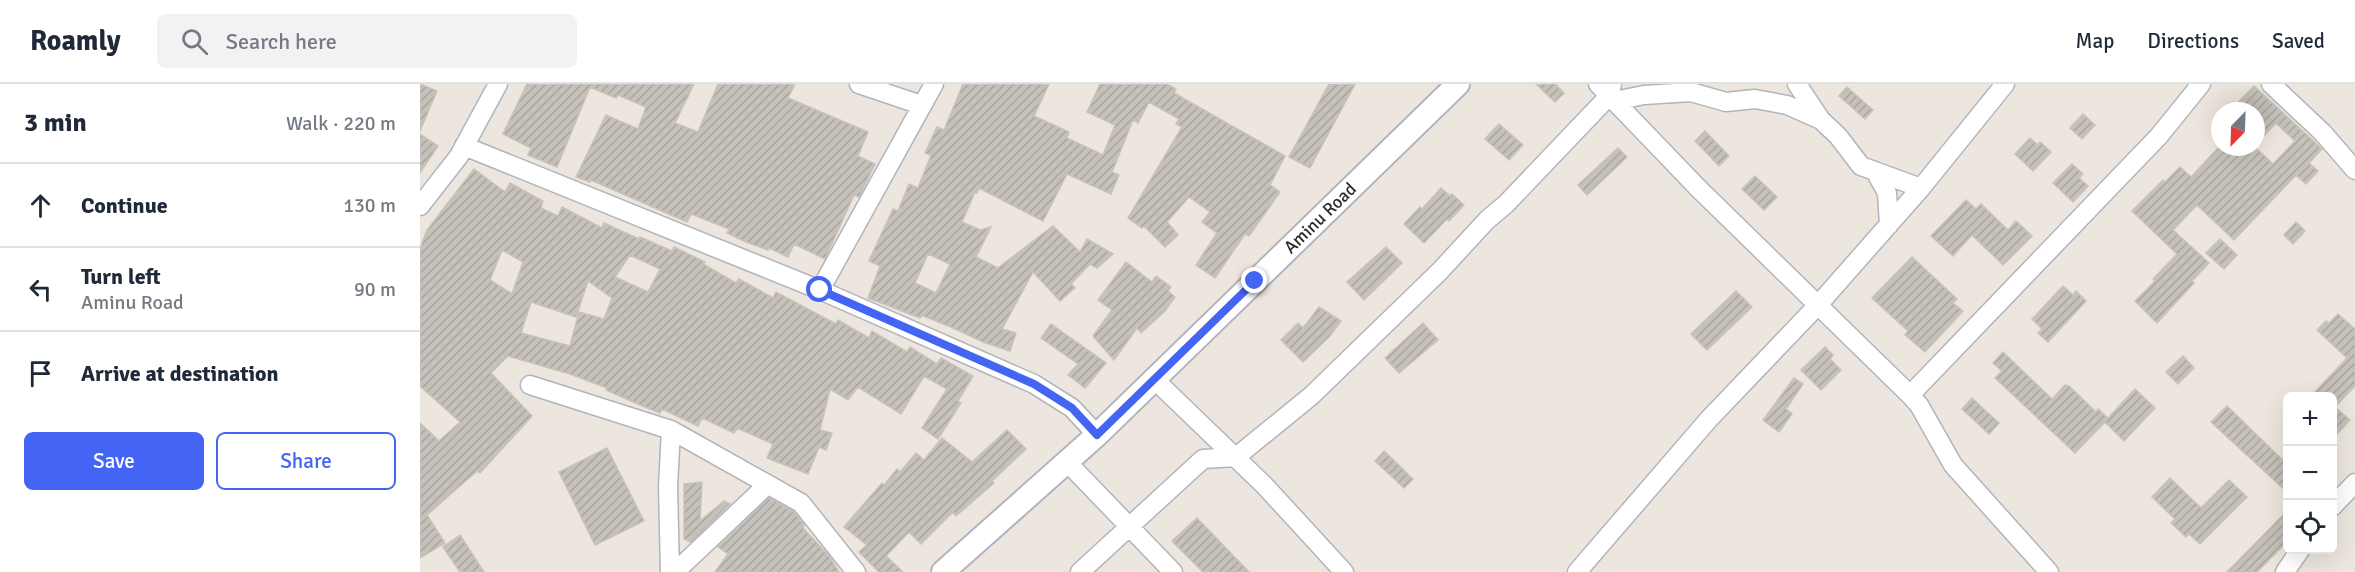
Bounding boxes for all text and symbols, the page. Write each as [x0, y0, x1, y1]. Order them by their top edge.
search box [157, 14, 577, 68]
text: Roamly [30, 24, 121, 58]
icon: search [178, 25, 211, 58]
text: Search here [226, 28, 337, 55]
text: Map [2076, 28, 2114, 54]
text: Directions [2147, 28, 2239, 54]
text: Saved [2272, 28, 2325, 54]
north arrow [2211, 102, 2265, 156]
text: 3 min [24, 107, 87, 139]
text: Walk · 220 m [286, 111, 396, 136]
street label: Aminu Road [1279, 178, 1361, 258]
icon: ahead [24, 189, 57, 222]
text: Continue [81, 192, 168, 219]
text: 130 m [343, 193, 396, 218]
text: Turn left [81, 263, 161, 290]
route end [1241, 267, 1267, 293]
icon: left [24, 273, 57, 306]
route start [806, 276, 832, 302]
text: 90 m [354, 277, 396, 302]
text: Aminu Road [81, 290, 184, 315]
icon: arrive [24, 357, 57, 390]
text: Arrive at destination [81, 360, 278, 387]
map controls [2283, 392, 2337, 554]
button: + [2283, 392, 2337, 446]
button: Save [24, 432, 204, 490]
button: Share [216, 432, 396, 490]
button: − [2283, 446, 2337, 500]
button: locate [2283, 500, 2337, 554]

